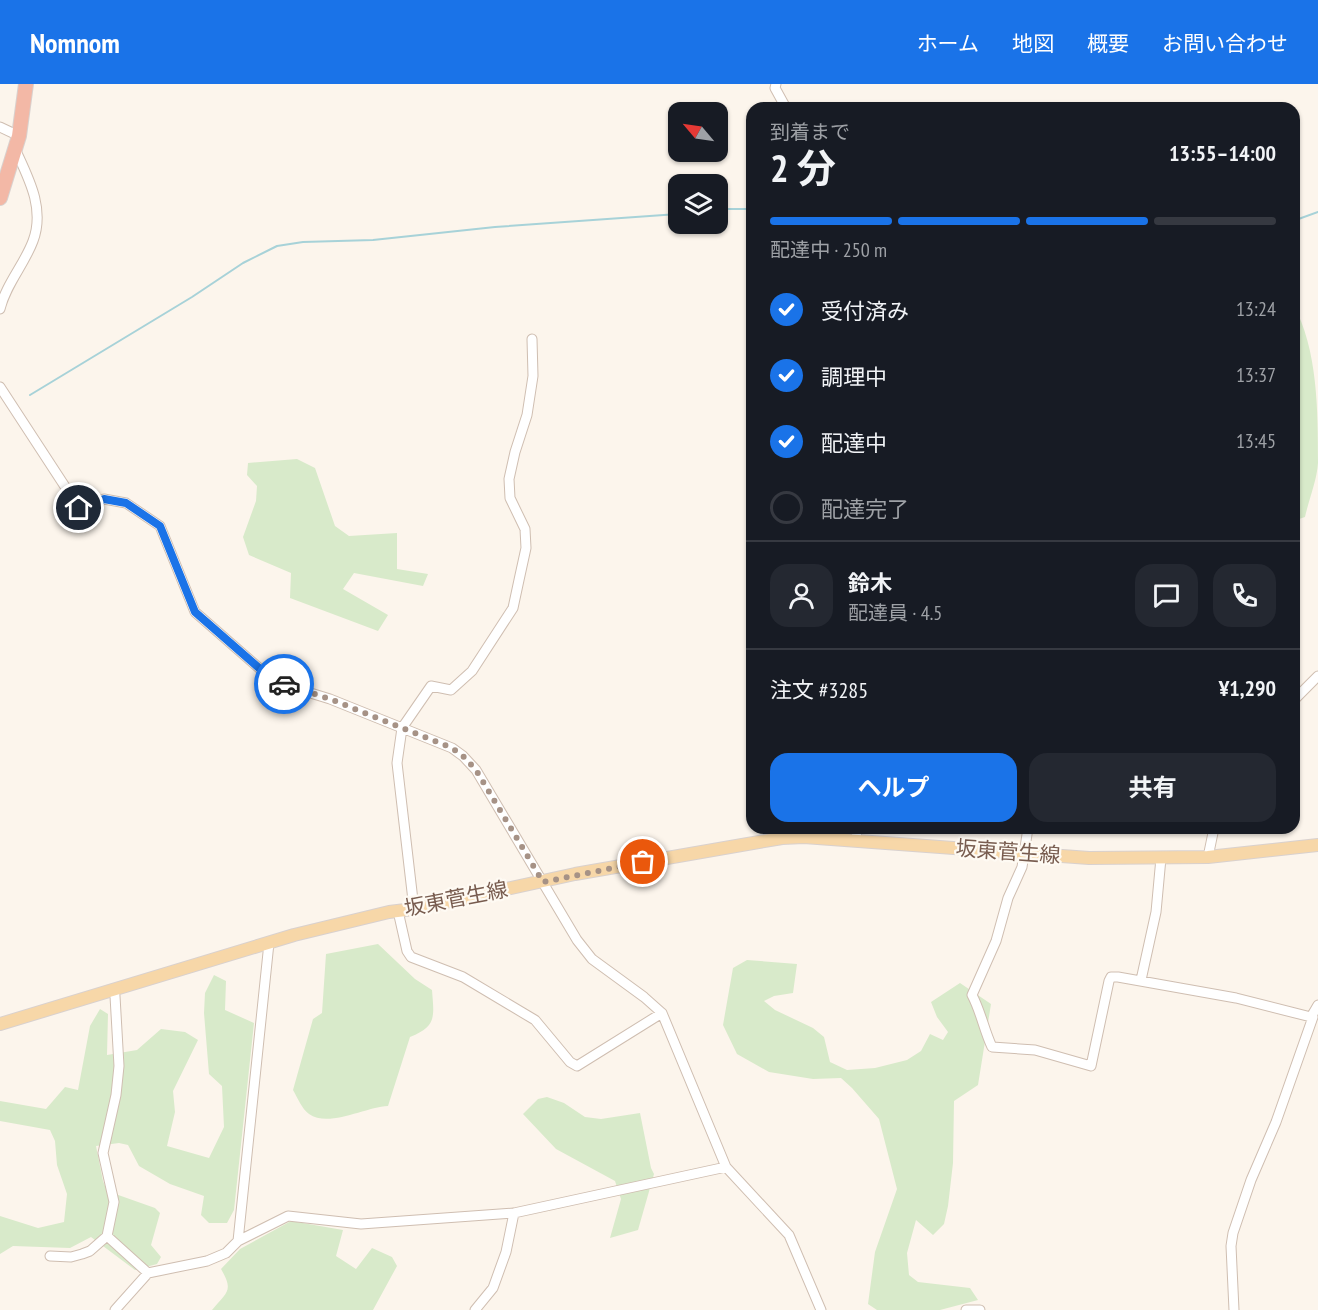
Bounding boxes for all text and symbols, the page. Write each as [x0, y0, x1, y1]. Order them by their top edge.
text: Nomnom [30, 24, 120, 61]
text: ホーム [917, 30, 979, 57]
text: 地図 [1012, 30, 1054, 57]
text: 概要 [1087, 30, 1129, 57]
text: お問い合わせ [1162, 30, 1288, 57]
north arrow [668, 102, 728, 162]
map controls [668, 102, 728, 234]
text: 到着まで [770, 119, 850, 145]
text: 13:55–14:00 [1169, 139, 1276, 167]
text: 2 分 [770, 142, 836, 193]
button: layers [668, 174, 728, 234]
text: 配達中 · 250 m [770, 237, 887, 263]
icon: check [770, 293, 803, 326]
text: 13:24 [1236, 296, 1276, 322]
text: 受付済み [821, 297, 909, 325]
icon: check [770, 359, 803, 392]
text: 13:37 [1236, 362, 1276, 388]
text: 調理中 [821, 363, 887, 391]
icon: check [770, 425, 803, 458]
text: 13:45 [1236, 428, 1276, 454]
text: 配達中 [821, 429, 887, 457]
pin [53, 482, 104, 533]
icon: home [62, 491, 95, 524]
text: 配達完了 [821, 495, 909, 523]
button: person [770, 564, 833, 627]
button: chat [1135, 564, 1198, 627]
button: phone [1213, 564, 1276, 627]
text: 鈴木 [848, 569, 892, 597]
text: 配達員 · 4.5 [848, 600, 942, 626]
courier [254, 654, 314, 714]
icon: car [268, 668, 301, 701]
text: ¥1,290 [1219, 674, 1276, 702]
text: 注文 #3285 [770, 676, 868, 704]
button: ヘルプ [770, 753, 1017, 822]
button: 共有 [1029, 753, 1276, 822]
street label: 坂東菅生線 [955, 834, 1061, 869]
pin [617, 836, 668, 887]
icon: bag [626, 845, 659, 878]
street label: 坂東菅生線 [402, 875, 510, 922]

